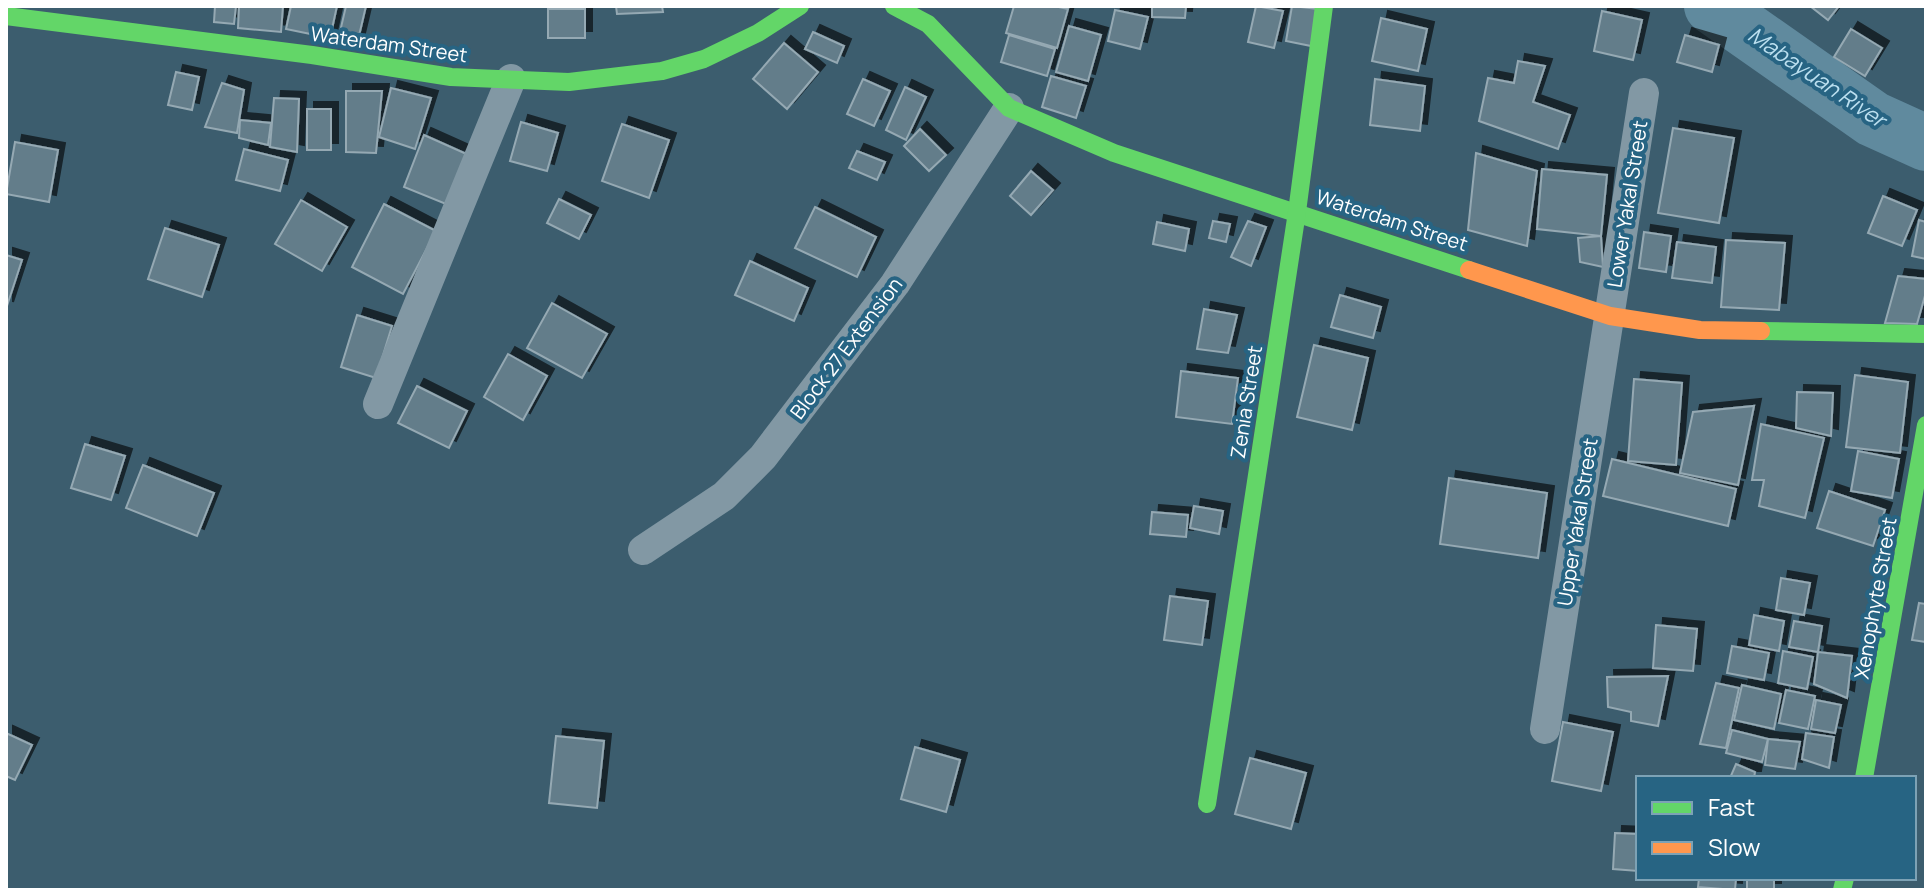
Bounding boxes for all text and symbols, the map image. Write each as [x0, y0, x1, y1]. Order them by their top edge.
street label: Waterdam Street [309, 20, 469, 68]
water label: Mabayuan River [1742, 20, 1894, 136]
street label: Lower Yakal Street [1600, 119, 1654, 289]
street label: Waterdam Street [1313, 183, 1471, 257]
street label: Block 27 Extension [784, 272, 908, 424]
street label: Zenia Street [1224, 344, 1268, 460]
street label: Upper Yakal Street [1550, 436, 1604, 608]
street label: Xenophyte Street [1847, 515, 1903, 681]
legend [1636, 776, 1916, 880]
text: Fast [1708, 790, 1755, 823]
text: Slow [1708, 830, 1761, 863]

